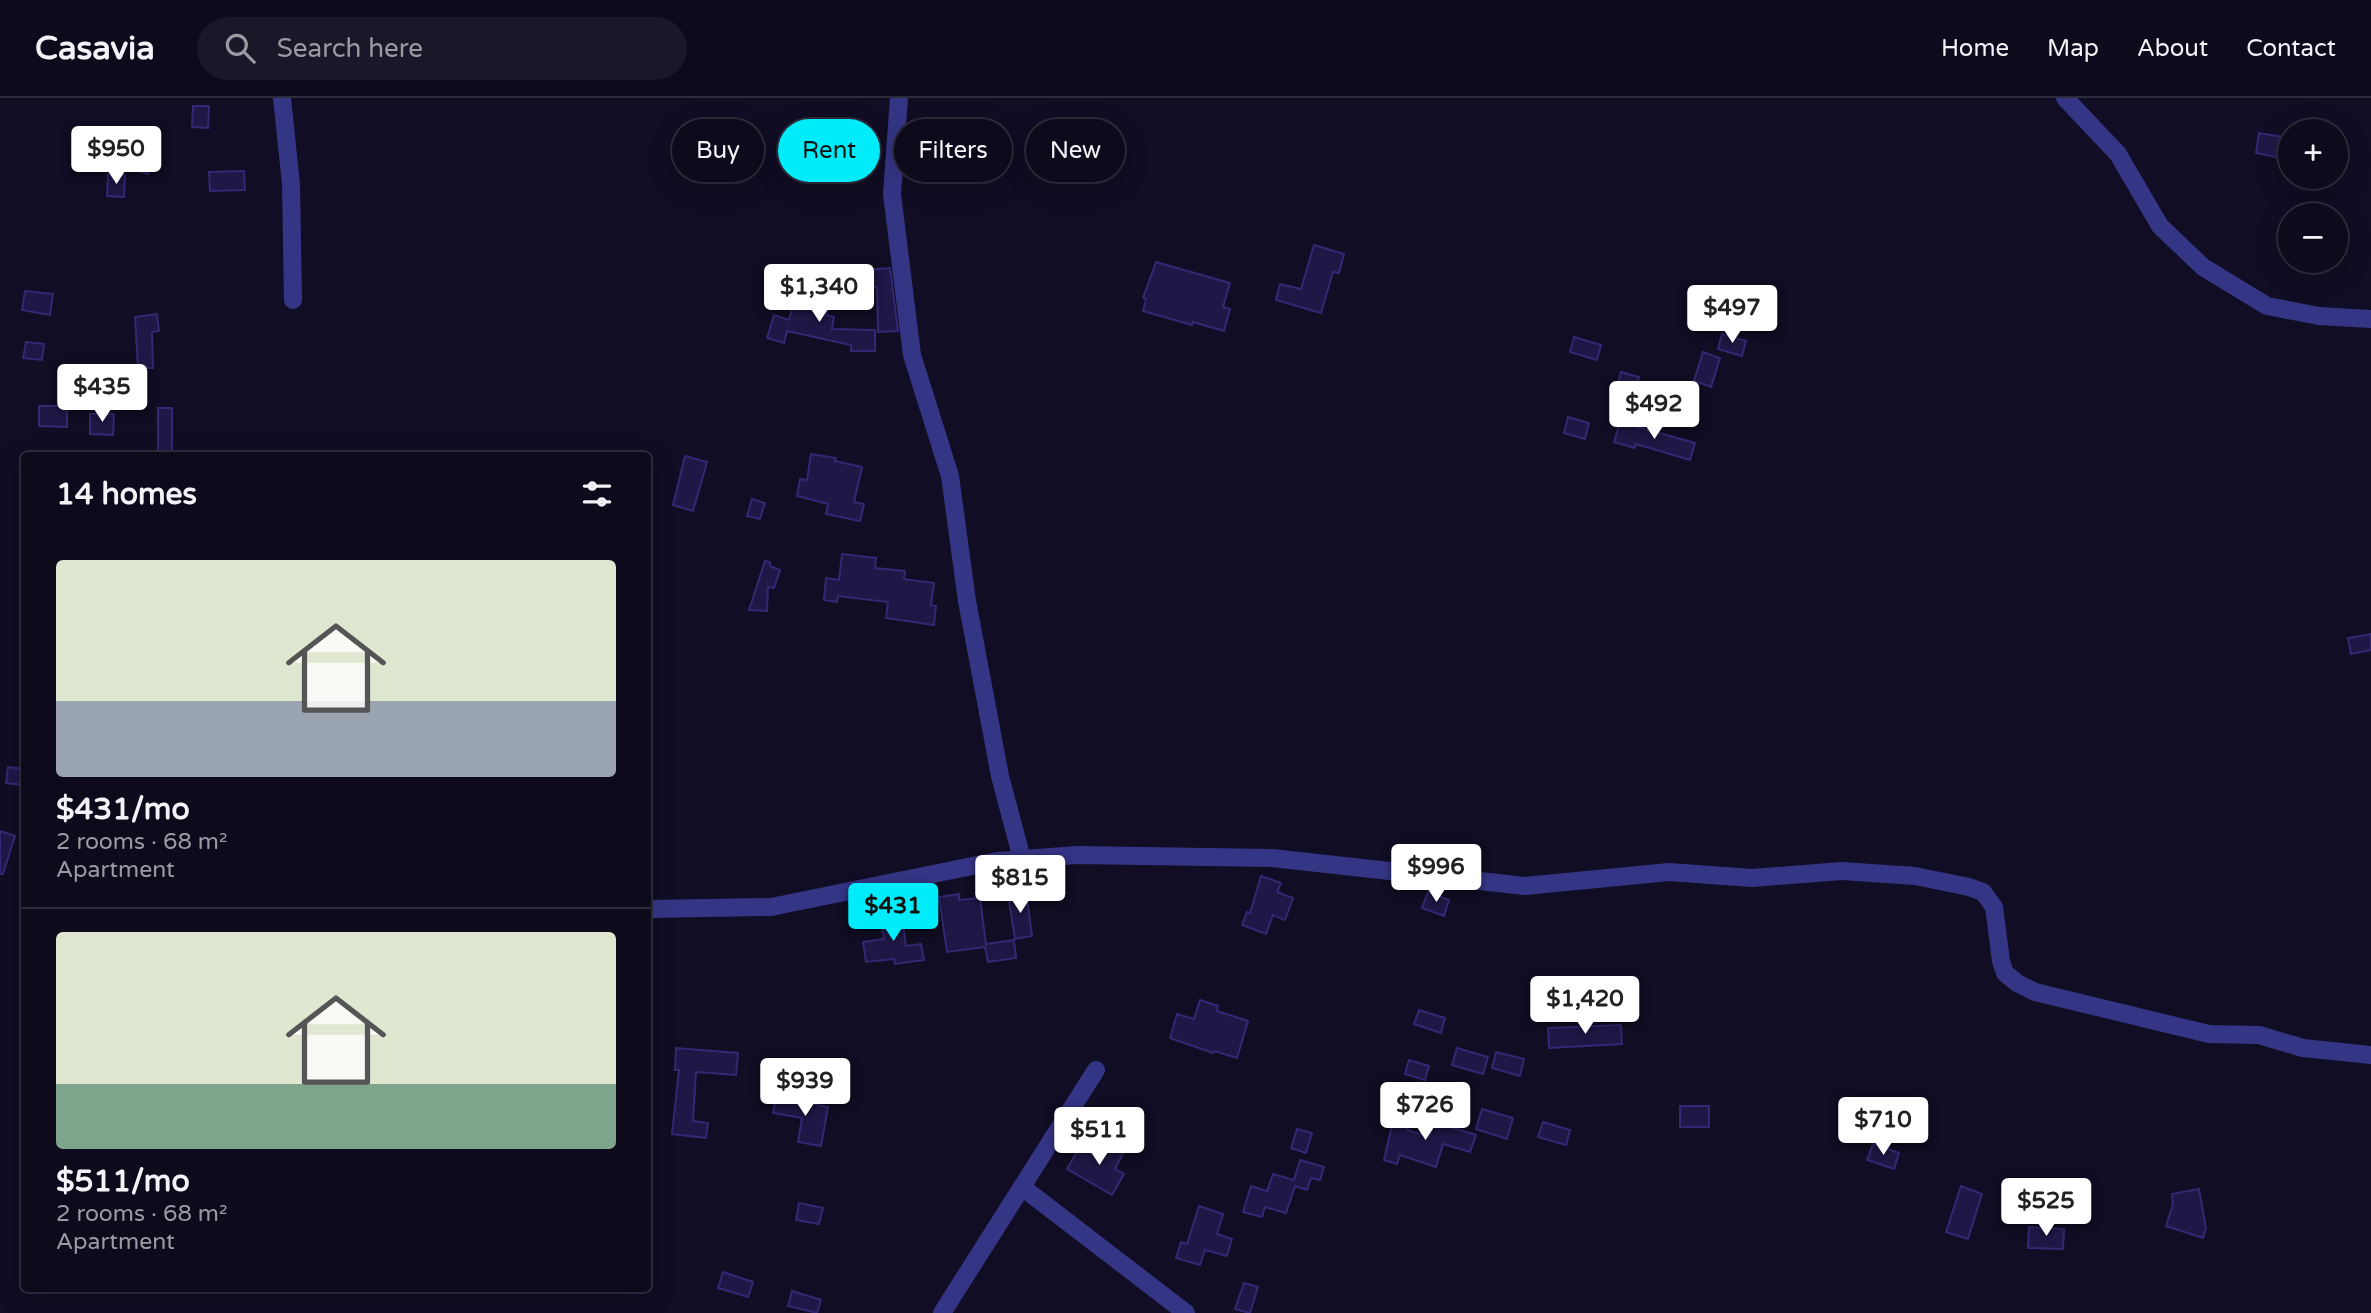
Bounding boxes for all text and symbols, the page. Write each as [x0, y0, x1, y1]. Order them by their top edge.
search box [197, 17, 687, 80]
text: Casavia [35, 29, 155, 68]
icon: search [221, 29, 259, 67]
text: Search here [277, 33, 423, 64]
text: Home [1941, 34, 2009, 63]
text: Map [2047, 34, 2099, 63]
text: About [2137, 34, 2208, 63]
text: Contact [2246, 34, 2336, 63]
chip: Buy [672, 119, 764, 182]
chip: Rent [778, 119, 880, 182]
chip: Filters [894, 119, 1012, 182]
chip: New [1026, 119, 1125, 182]
map controls [2278, 119, 2348, 273]
button: + [2278, 119, 2348, 189]
pin: $950 [75, 126, 157, 186]
text: $950 [87, 135, 145, 163]
button: − [2278, 203, 2348, 273]
pin: $1,340 [762, 264, 876, 324]
text: $1,340 [780, 273, 858, 301]
pin: $497 [1691, 286, 1773, 345]
text: $497 [1703, 294, 1761, 322]
pin: $435 [61, 364, 143, 424]
text: $435 [73, 373, 131, 401]
pin: $492 [1613, 382, 1695, 441]
text: $492 [1625, 390, 1683, 418]
icon: filters [578, 475, 616, 513]
text: 14 homes [56, 476, 197, 513]
icon: home [273, 605, 399, 731]
text: $431/mo [56, 791, 190, 828]
text: 2 rooms · 68 m² [56, 828, 227, 856]
pin: $996 [1395, 844, 1477, 904]
text: $996 [1407, 853, 1465, 881]
text: Apartment [56, 856, 175, 884]
pin: $815 [979, 856, 1061, 915]
text: $815 [991, 864, 1049, 892]
pin: $431 [852, 884, 934, 943]
text: $431 [864, 892, 922, 920]
pin: $1,420 [1528, 976, 1642, 1036]
icon: home [273, 977, 399, 1103]
text: $1,420 [1546, 985, 1624, 1013]
pin: $939 [764, 1058, 846, 1118]
text: $939 [776, 1067, 834, 1095]
pin: $726 [1384, 1082, 1466, 1142]
text: $726 [1396, 1091, 1454, 1119]
pin: $710 [1842, 1098, 1924, 1157]
text: $710 [1854, 1106, 1912, 1134]
pin: $511 [1058, 1108, 1140, 1167]
text: $511 [1070, 1116, 1128, 1144]
text: $511/mo [56, 1163, 190, 1200]
pin: $525 [2005, 1178, 2087, 1238]
text: $525 [2017, 1187, 2075, 1215]
text: 2 rooms · 68 m² [56, 1200, 227, 1228]
text: Apartment [56, 1228, 175, 1256]

